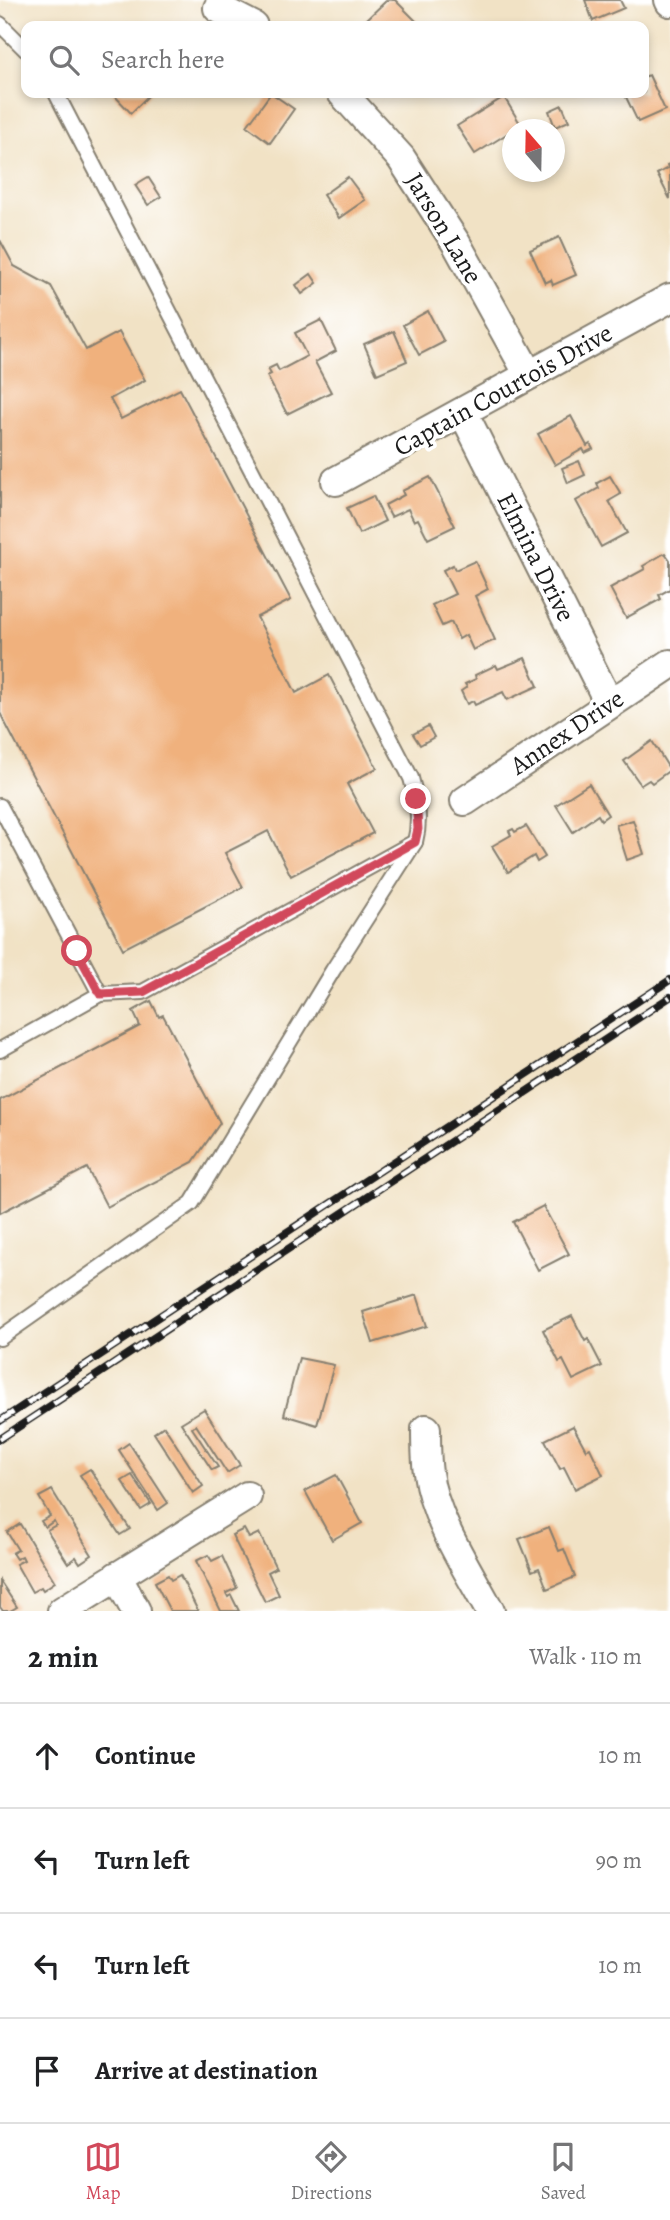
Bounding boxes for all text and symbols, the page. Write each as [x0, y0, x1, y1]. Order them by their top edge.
search box [21, 21, 649, 98]
icon: search [45, 41, 83, 79]
text: Search here [101, 42, 225, 77]
north arrow [502, 119, 565, 182]
street label: Jarson Lane [397, 166, 491, 290]
street label: Captain Courtois Drive [387, 315, 619, 465]
street label: Elmina Drive [489, 486, 583, 628]
street label: Annex Drive [502, 681, 631, 783]
route end [400, 783, 431, 814]
route start [61, 935, 92, 966]
text: 2 min [28, 1637, 98, 1677]
text: Walk · 110 m [529, 1641, 642, 1672]
icon: ahead [28, 1737, 66, 1775]
text: Continue [95, 1738, 196, 1773]
text: 10 m [598, 1740, 642, 1771]
icon: left [28, 1842, 66, 1880]
text: Turn left [95, 1843, 190, 1878]
text: 90 m [596, 1845, 642, 1876]
icon: left [28, 1947, 66, 1985]
text: Turn left [95, 1948, 190, 1983]
text: 10 m [598, 1950, 642, 1981]
icon: arrive [28, 2052, 66, 2090]
text: Arrive at destination [95, 2053, 318, 2088]
tab: Map [84, 2138, 122, 2206]
tab: Directions [291, 2138, 372, 2206]
tab: Saved [541, 2138, 586, 2206]

